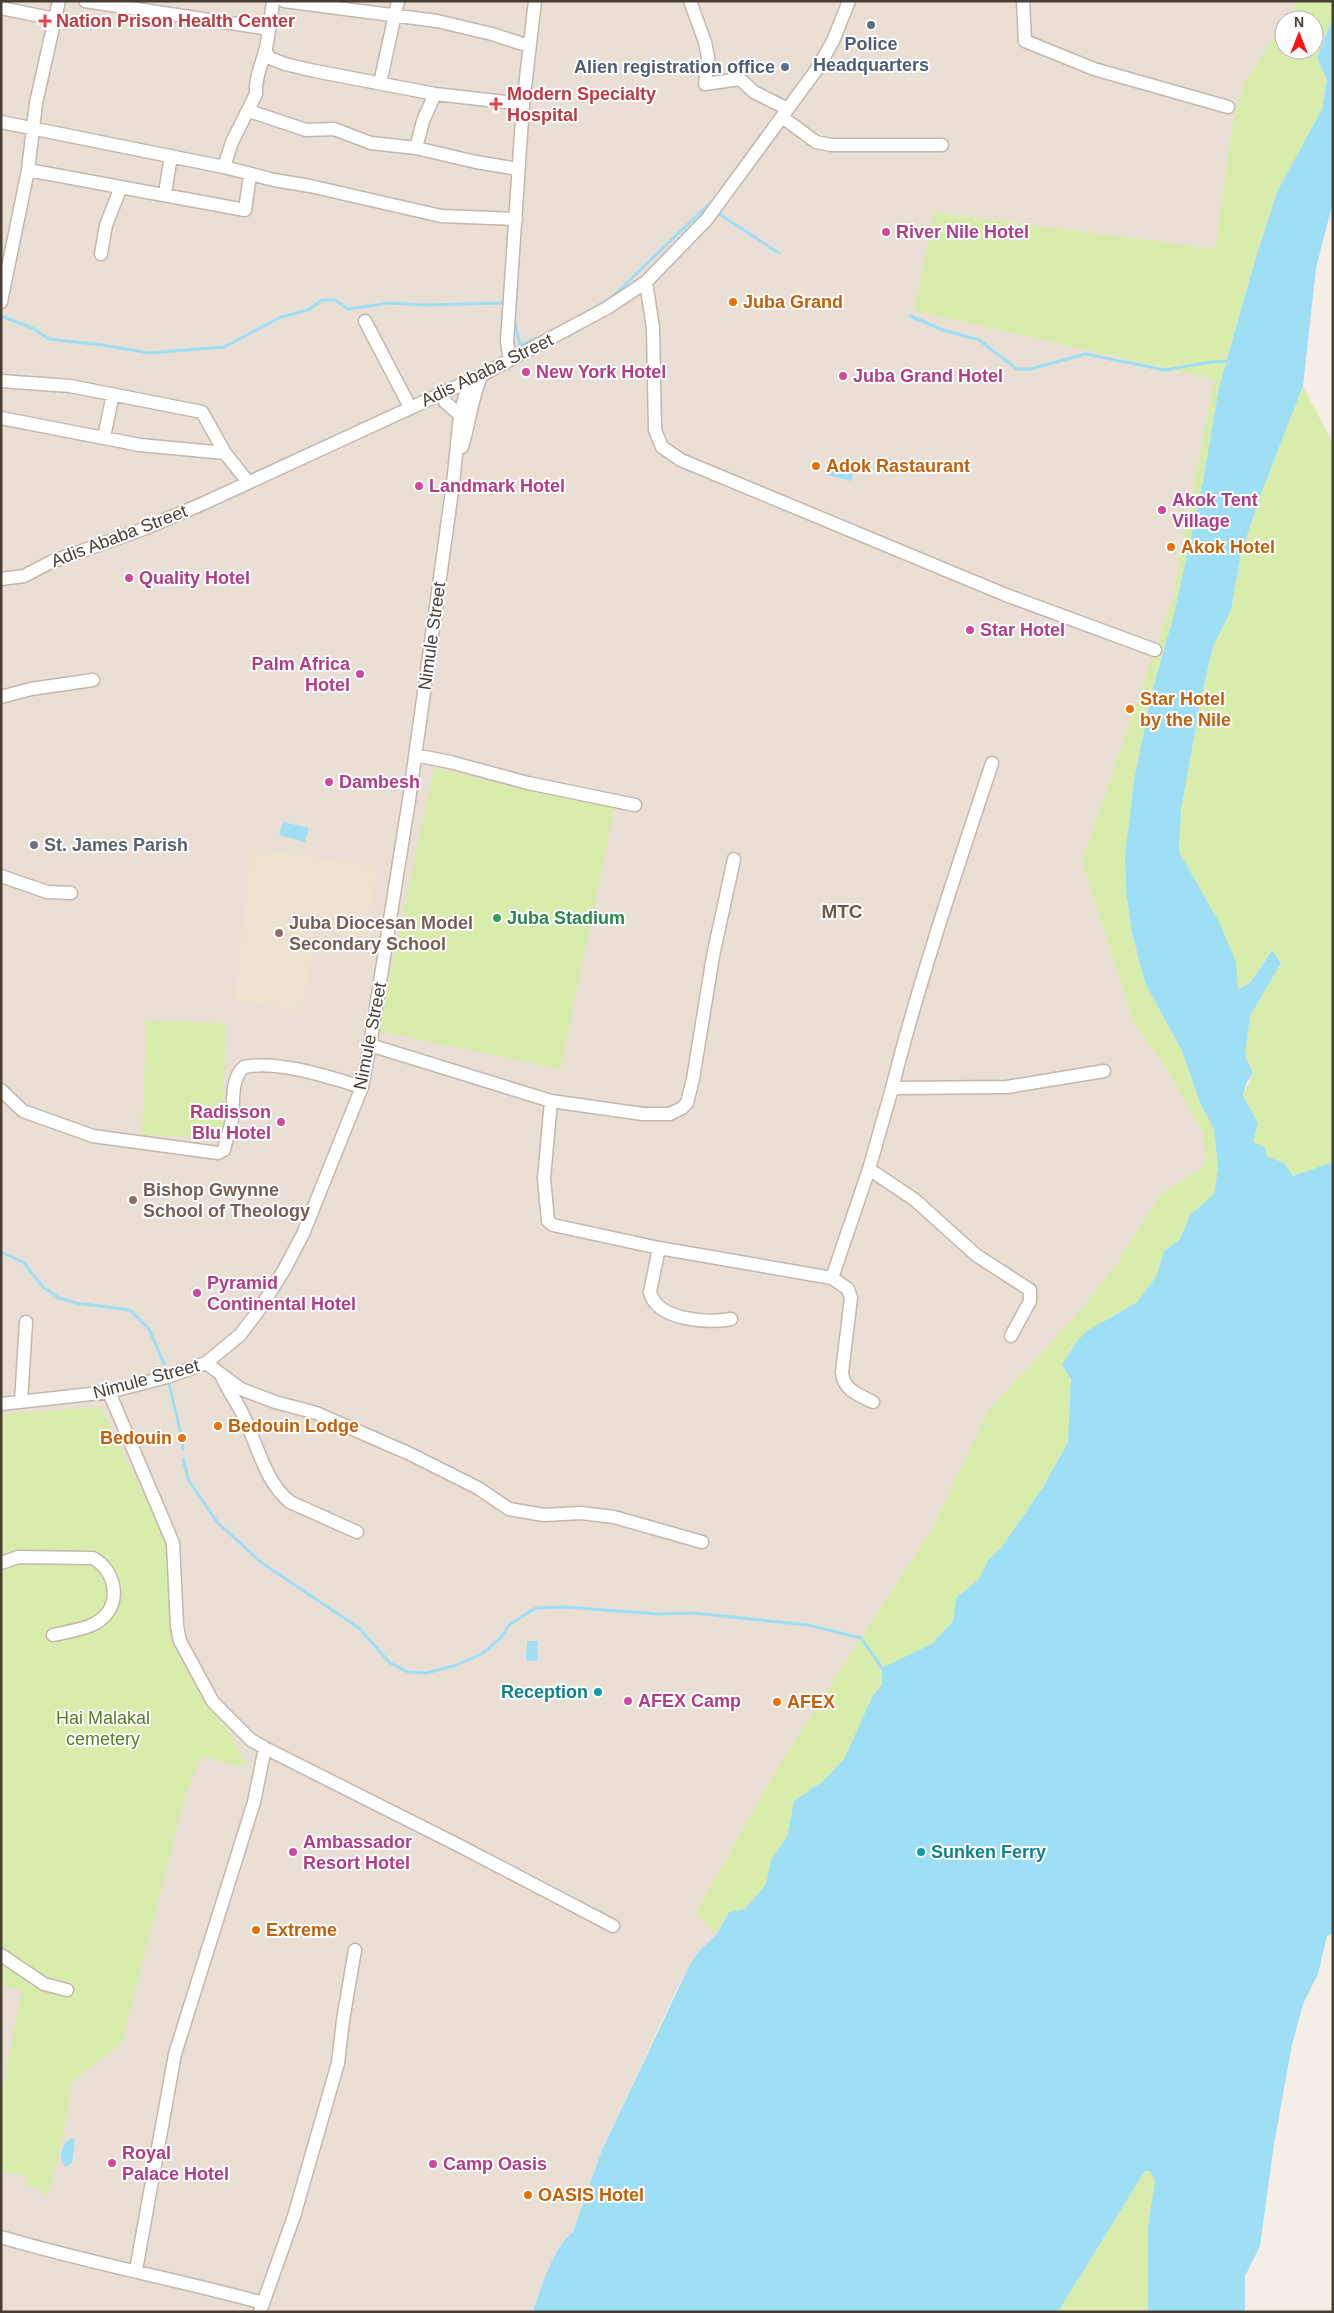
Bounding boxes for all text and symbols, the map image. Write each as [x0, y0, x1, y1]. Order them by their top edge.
north arrow [1274, 10, 1324, 60]
place label: Nation Prison Health Center [56, 11, 295, 31]
marker: Nation Prison Health Center [38, 14, 52, 28]
text: N [1294, 14, 1304, 30]
marker: Police Headquarters [865, 19, 877, 31]
place label: Police Headquarters [813, 34, 929, 75]
place label: Alien registration office [574, 57, 775, 77]
marker: Alien registration office [779, 61, 791, 73]
place label: Modern Specialty Hospital [507, 84, 656, 125]
marker: Modern Specialty Hospital [489, 97, 503, 111]
place label: River Nile Hotel [896, 222, 1029, 242]
marker: River Nile Hotel [880, 226, 892, 238]
place label: Juba Grand [743, 292, 843, 312]
marker: Juba Grand [727, 296, 739, 308]
street label: Adis Ababa Street [418, 329, 556, 411]
place label: New York Hotel [536, 362, 666, 382]
marker: New York Hotel [520, 366, 532, 378]
place label: Juba Grand Hotel [853, 366, 1003, 386]
marker: Juba Grand Hotel [837, 370, 849, 382]
place label: Adok Rastaurant [826, 456, 970, 476]
marker: Adok Rastaurant [810, 460, 822, 472]
place label: Landmark Hotel [429, 476, 565, 496]
marker: Landmark Hotel [413, 480, 425, 492]
place label: Akok Tent Village [1172, 490, 1258, 531]
street label: Adis Ababa Street [48, 501, 190, 571]
marker: Akok Tent Village [1156, 504, 1168, 516]
place label: Akok Hotel [1181, 537, 1275, 557]
marker: Akok Hotel [1165, 541, 1177, 553]
place label: Quality Hotel [139, 568, 250, 588]
marker: Quality Hotel [123, 572, 135, 584]
street label: Nimule Street [415, 581, 449, 691]
place label: Star Hotel [980, 620, 1065, 640]
marker: Star Hotel [964, 624, 976, 636]
place label: Palm Africa Hotel [252, 654, 351, 695]
marker: Palm Africa Hotel [354, 668, 366, 680]
place label: Star Hotel by the Nile [1140, 689, 1231, 730]
marker: Star Hotel by the Nile [1124, 703, 1136, 715]
place label: Dambesh [339, 772, 420, 792]
marker: Dambesh [323, 776, 335, 788]
place label: St. James Parish [44, 835, 188, 855]
marker: St. James Parish [28, 839, 40, 851]
district label: MTC [821, 901, 863, 922]
place label: Juba Stadium [507, 908, 625, 928]
marker: Juba Stadium [491, 912, 503, 924]
place label: Juba Diocesan Model Secondary School [289, 913, 473, 954]
marker: Juba Diocesan Model Secondary School [273, 927, 285, 939]
street label: Nimule Street [350, 981, 390, 1091]
place label: Radisson Blu Hotel [190, 1102, 271, 1143]
marker: Radisson Blu Hotel [275, 1116, 287, 1128]
place label: Bishop Gwynne School of Theology [143, 1180, 310, 1221]
marker: Bishop Gwynne School of Theology [127, 1194, 139, 1206]
place label: Pyramid Continental Hotel [207, 1273, 356, 1314]
marker: Pyramid Continental Hotel [191, 1287, 203, 1299]
street label: Nimule Street [91, 1355, 201, 1403]
place label: Bedouin Lodge [228, 1416, 359, 1436]
marker: Bedouin Lodge [212, 1420, 224, 1432]
place label: Bedouin [100, 1428, 172, 1448]
marker: Bedouin [176, 1432, 188, 1444]
place label: Reception [501, 1682, 588, 1702]
marker: Reception [592, 1686, 604, 1698]
place label: AFEX Camp [638, 1691, 741, 1711]
place label: AFEX [787, 1692, 835, 1712]
marker: AFEX Camp [622, 1695, 634, 1707]
marker: AFEX [771, 1696, 783, 1708]
park label: Hai Malakal cemetery [56, 1708, 150, 1749]
place label: Ambassador Resort Hotel [303, 1832, 412, 1873]
place label: Sunken Ferry [931, 1842, 1046, 1862]
marker: Ambassador Resort Hotel [287, 1846, 299, 1858]
marker: Sunken Ferry [915, 1846, 927, 1858]
place label: Extreme [266, 1920, 337, 1940]
marker: Extreme [250, 1924, 262, 1936]
place label: Royal Palace Hotel [122, 2143, 229, 2184]
place label: Camp Oasis [443, 2154, 547, 2174]
marker: Royal Palace Hotel [106, 2157, 118, 2169]
marker: Camp Oasis [427, 2158, 439, 2170]
place label: OASIS Hotel [538, 2185, 644, 2205]
marker: OASIS Hotel [522, 2189, 534, 2201]

